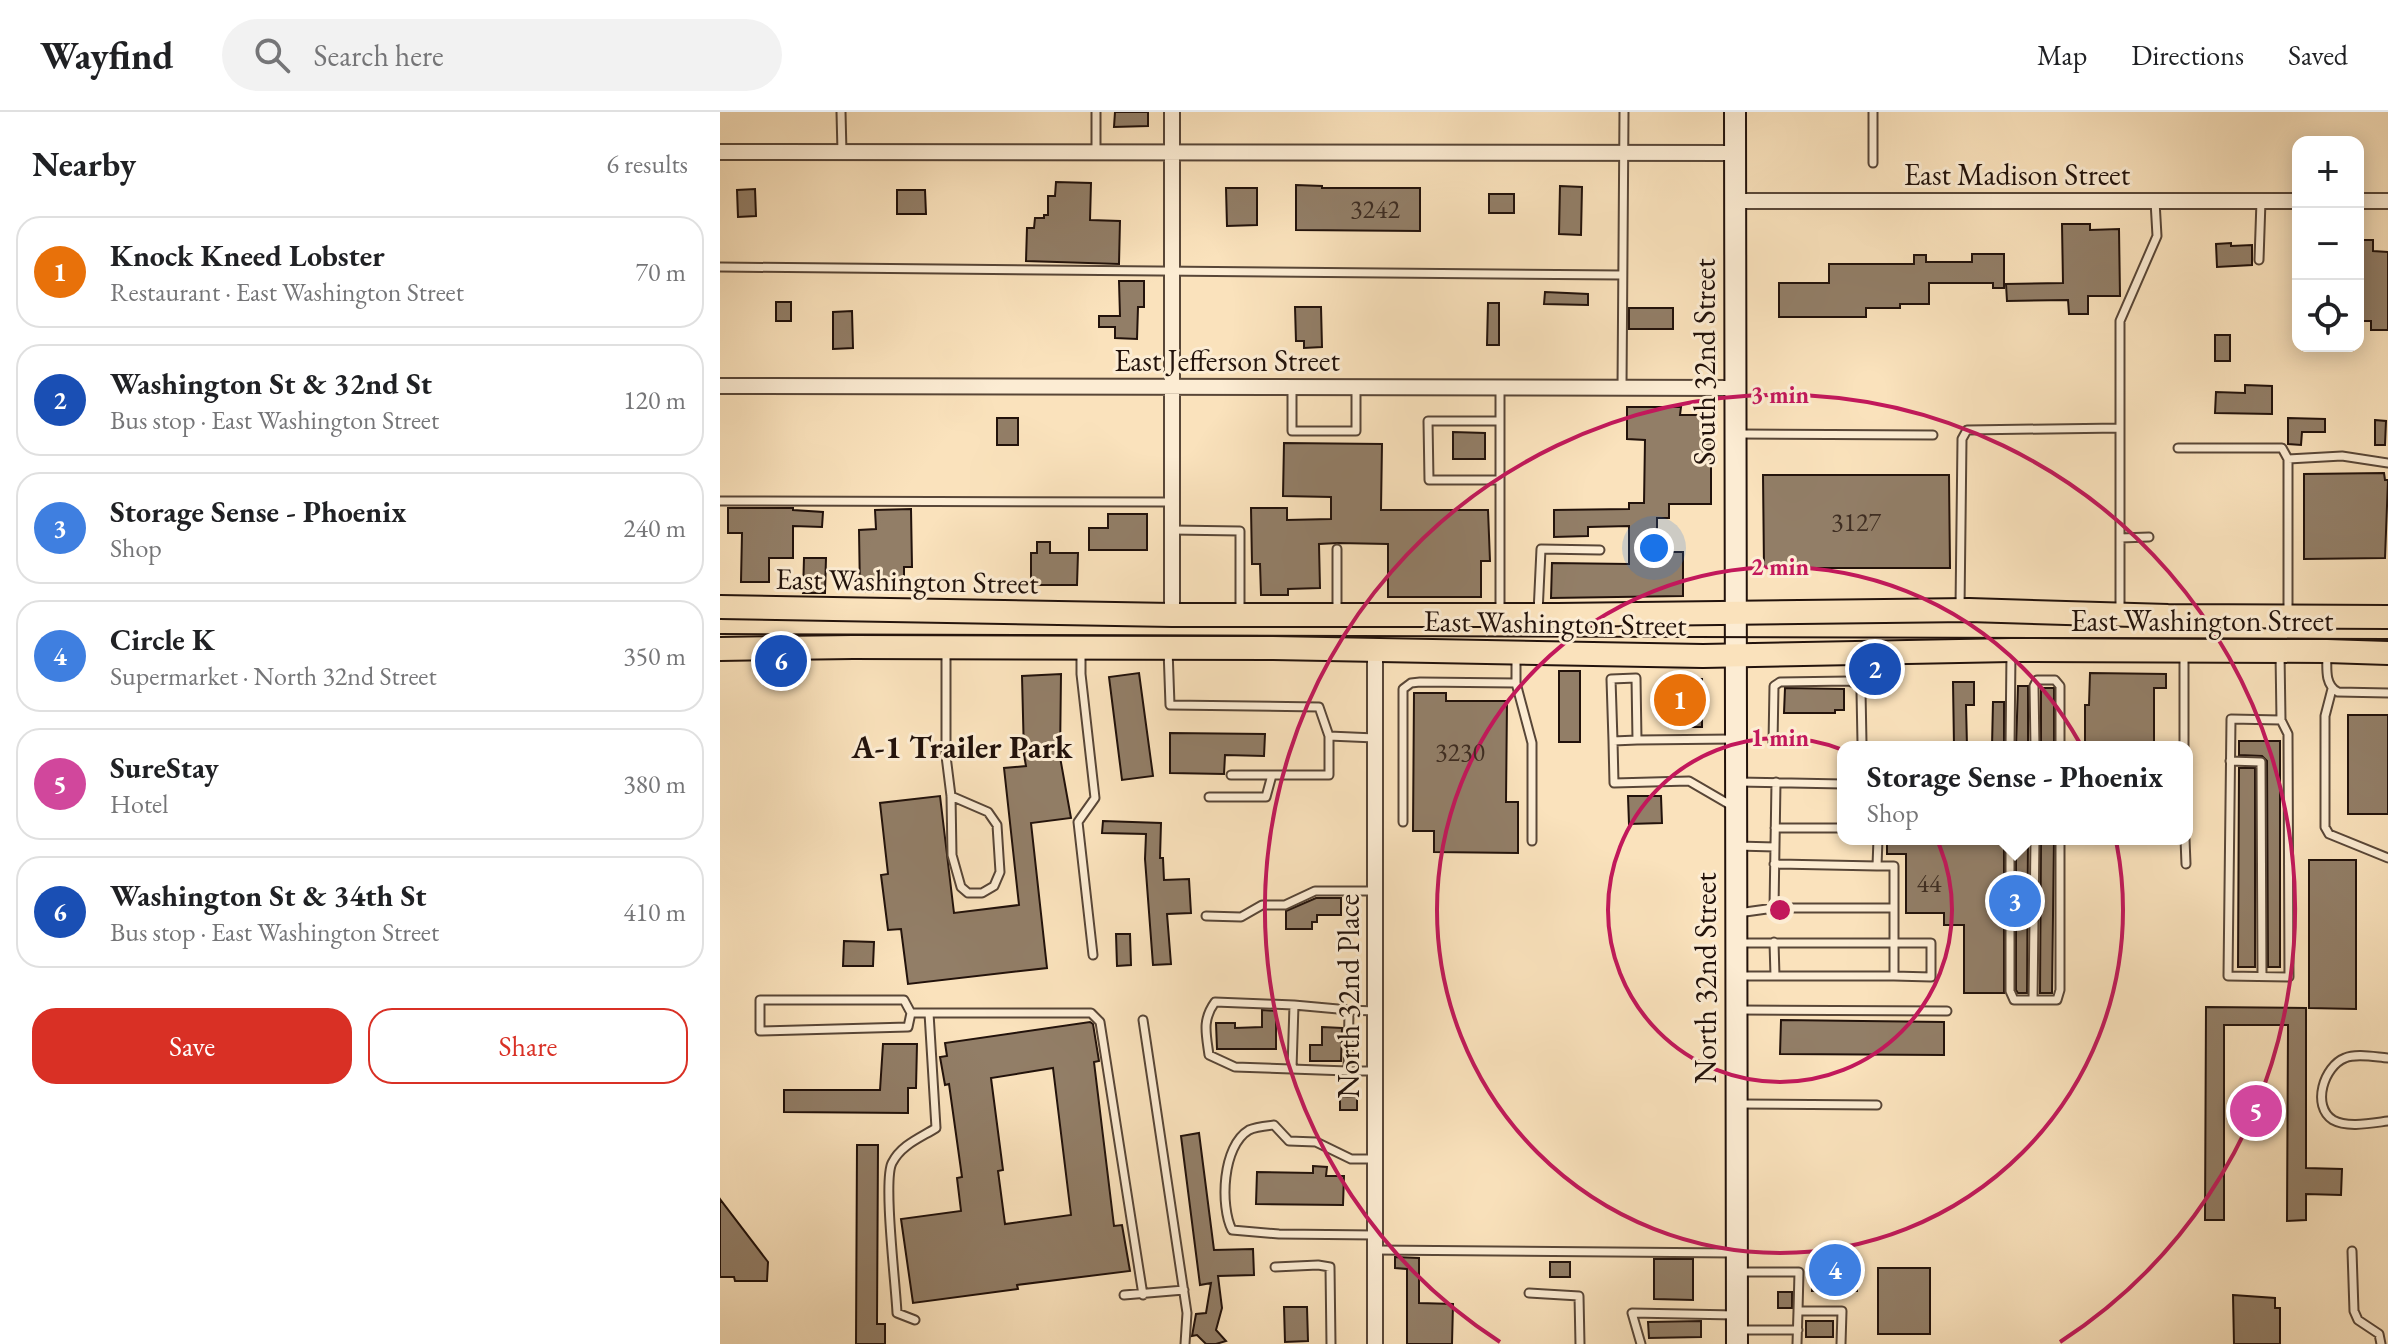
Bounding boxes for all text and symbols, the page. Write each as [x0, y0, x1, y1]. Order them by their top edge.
search box [222, 19, 782, 91]
text: Wayfind [40, 31, 174, 80]
icon: search [250, 33, 294, 77]
text: Search here [314, 36, 444, 75]
text: Map [2037, 37, 2087, 73]
text: Directions [2131, 37, 2244, 73]
text: Saved [2288, 37, 2348, 73]
map controls [2292, 136, 2364, 352]
button: + [2292, 136, 2364, 208]
text: Nearby [32, 142, 136, 186]
text: 6 results [607, 147, 688, 181]
street label: East Madison Street [1904, 155, 2131, 194]
house number: 3242 [1350, 192, 1400, 226]
button: − [2292, 208, 2364, 280]
text: Knock Kneed Lobster [110, 236, 385, 275]
text: 1 [53, 255, 67, 289]
text: 70 m [636, 255, 686, 289]
street label: South 32nd Street [1685, 258, 1724, 466]
text: Restaurant · East Washington Street [110, 275, 464, 309]
button: locate [2292, 280, 2364, 352]
street label: East Jefferson Street [1114, 341, 1340, 380]
text: Washington St & 32nd St [110, 364, 432, 403]
text: 3 min [1751, 379, 1810, 410]
text: 2 [53, 383, 67, 417]
text: 120 m [623, 383, 686, 417]
text: Bus stop · East Washington Street [110, 403, 439, 437]
text: Storage Sense - Phoenix [110, 492, 406, 531]
house number: 3127 [1831, 505, 1881, 539]
text: 3 [53, 511, 67, 545]
text: 240 m [623, 511, 686, 545]
your location [1634, 528, 1674, 568]
text: Shop [110, 531, 162, 565]
text: 2 min [1751, 551, 1810, 582]
street label: East Washington Street [775, 559, 1039, 602]
street label: East Washington Street [1423, 601, 1687, 644]
street label: East Washington Street [2070, 601, 2334, 640]
text: Circle K [110, 620, 215, 659]
pin: 6 [755, 631, 807, 691]
text: 4 [53, 639, 67, 673]
text: 350 m [623, 639, 686, 673]
pin: 2 [1849, 639, 1901, 699]
text: Supermarket · North 32nd Street [110, 659, 437, 693]
pin: 1 [1654, 670, 1706, 730]
text: 1 min [1751, 722, 1810, 753]
district label: A-1 Trailer Park [851, 726, 1073, 768]
house number: 3230 [1435, 735, 1485, 769]
popup [1837, 741, 2193, 845]
text: SureStay [110, 748, 219, 787]
text: Storage Sense - Phoenix [1867, 757, 2163, 796]
text: 5 [53, 767, 67, 801]
text: 380 m [623, 767, 686, 801]
text: Hotel [110, 787, 168, 821]
text: Shop [1867, 796, 1919, 830]
house number: 44 [1917, 866, 1942, 900]
pin: 3 [1989, 871, 2041, 931]
street label: North 32nd Street [1686, 872, 1725, 1084]
text: Washington St & 34th St [110, 876, 427, 915]
street label: North 32nd Place [1329, 894, 1368, 1098]
text: 6 [53, 895, 67, 929]
text: 410 m [623, 895, 686, 929]
centre of rings [1766, 896, 1794, 924]
text: Bus stop · East Washington Street [110, 915, 439, 949]
button: Save [32, 1008, 352, 1084]
button: Share [368, 1008, 688, 1084]
pin: 5 [2230, 1081, 2282, 1141]
pin: 4 [1809, 1240, 1861, 1300]

